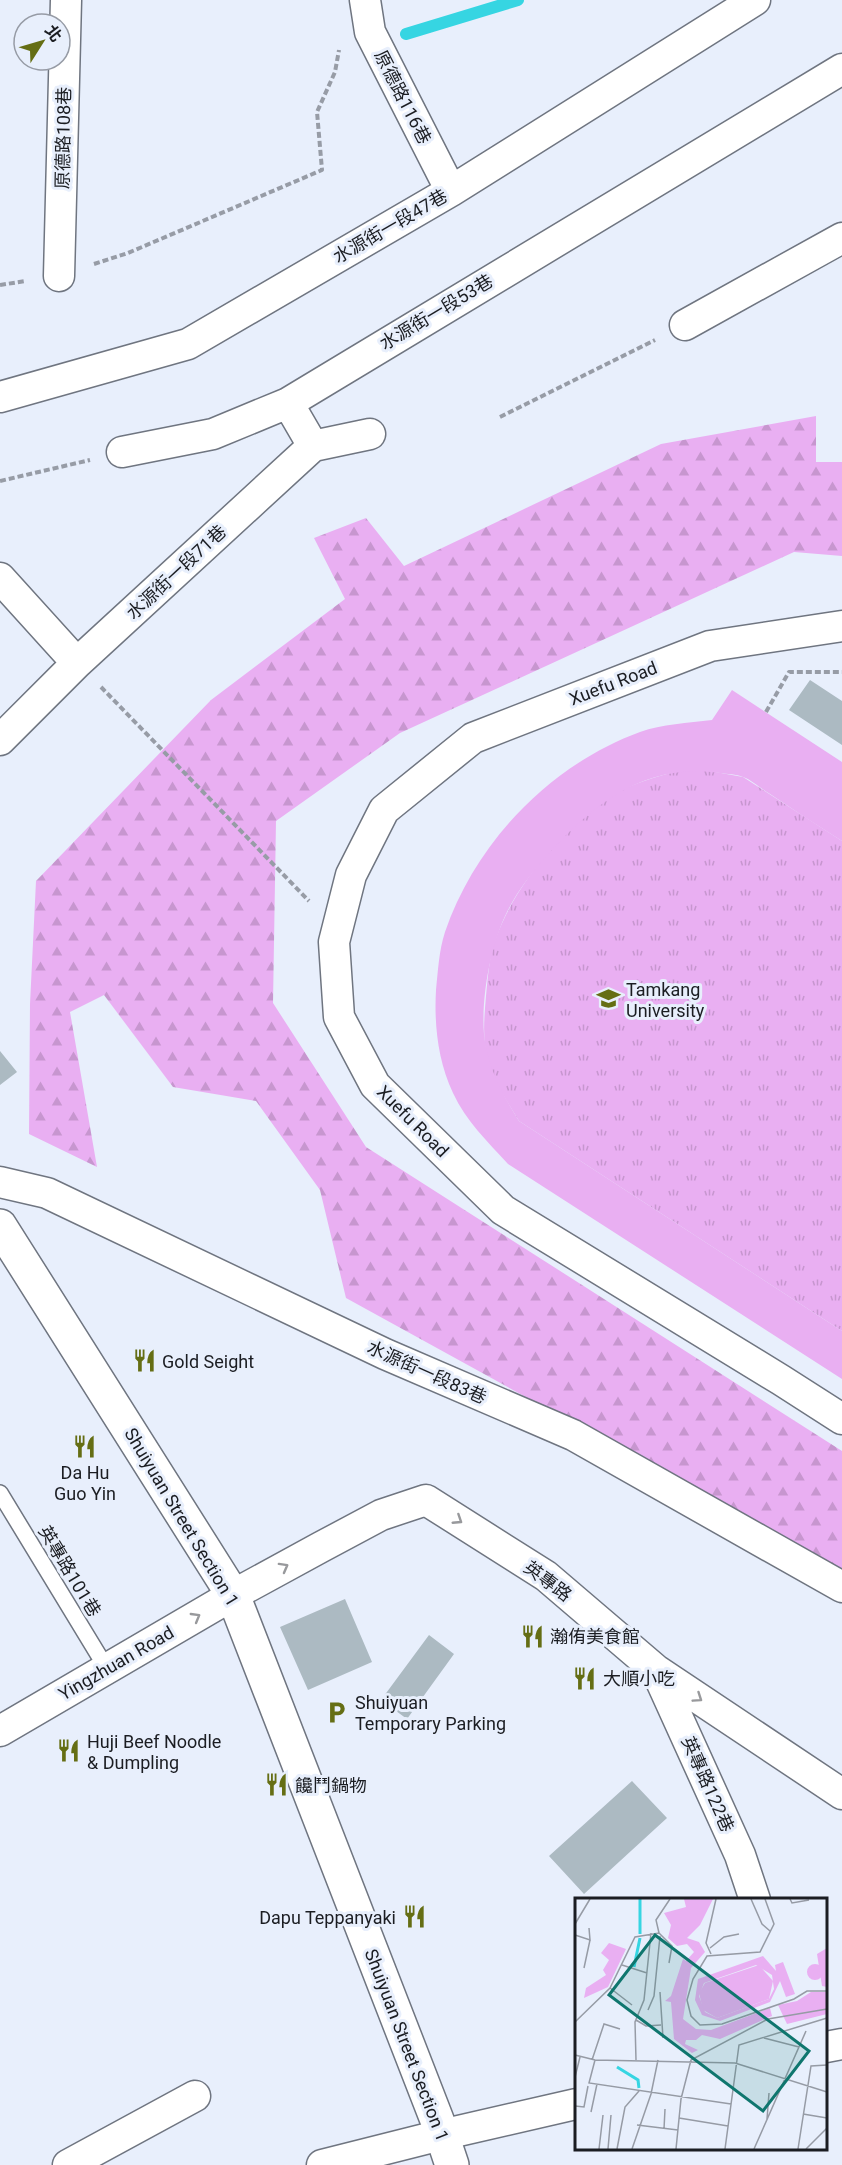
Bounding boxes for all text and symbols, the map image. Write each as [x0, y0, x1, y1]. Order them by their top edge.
north arrow [12, 12, 72, 72]
text: 北 [41, 21, 66, 45]
street label: 原德路116巷 [370, 47, 436, 147]
street label: 原德路108巷 [52, 87, 74, 189]
street label: 水源街一段47巷 [329, 185, 451, 267]
street label: 水源街一段53巷 [376, 270, 496, 354]
street label: 水源街一段71巷 [122, 521, 230, 623]
street label: Xuefu Road [566, 657, 660, 709]
place label: Tamkang University [626, 979, 705, 1021]
school or university icon: Tamkang University [595, 986, 621, 1012]
street label: Xuefu Road [373, 1081, 453, 1161]
street label: 水源街一段83巷 [364, 1336, 490, 1408]
restaurant icon: Gold Seight [131, 1348, 157, 1374]
place label: Gold Seight [162, 1351, 254, 1372]
street label: Shuiyuan Street Section 1 [120, 1424, 244, 1610]
restaurant icon: Da Hu Guo Yin [72, 1433, 98, 1459]
place label: Da Hu Guo Yin [54, 1462, 116, 1504]
one-way arrow [451, 1512, 462, 1523]
street label: 英專路101巷 [35, 1522, 105, 1620]
street label: 英專路 [520, 1556, 576, 1606]
one-way arrow [278, 1563, 288, 1574]
one-way arrow [190, 1613, 200, 1624]
street label: Yingzhuan Road [55, 1622, 177, 1704]
restaurant icon: 瀚侑美食館 [519, 1623, 545, 1649]
place label: 瀚侑美食館 [550, 1626, 640, 1647]
restaurant icon: 大順小吃 [572, 1665, 598, 1691]
place label: 大順小吃 [603, 1668, 675, 1689]
one-way arrow [691, 1691, 702, 1702]
place label: Shuiyuan Temporary Parking [355, 1692, 506, 1734]
parking icon: Shuiyuan Temporary Parking [324, 1699, 350, 1725]
place label: Huji Beef Noodle & Dumpling [87, 1731, 221, 1773]
street label: 英專路122巷 [678, 1733, 738, 1835]
restaurant icon: Huji Beef Noodle & Dumpling [56, 1738, 82, 1764]
restaurant icon: 饞鬥鍋物 [264, 1772, 290, 1798]
place label: 饞鬥鍋物 [295, 1775, 367, 1796]
inset map [575, 1898, 827, 2150]
restaurant icon: Dapu Teppanyaki [401, 1904, 427, 1930]
place label: Dapu Teppanyaki [259, 1907, 396, 1928]
street label: Shuiyuan Street Section 1 [361, 1946, 453, 2144]

